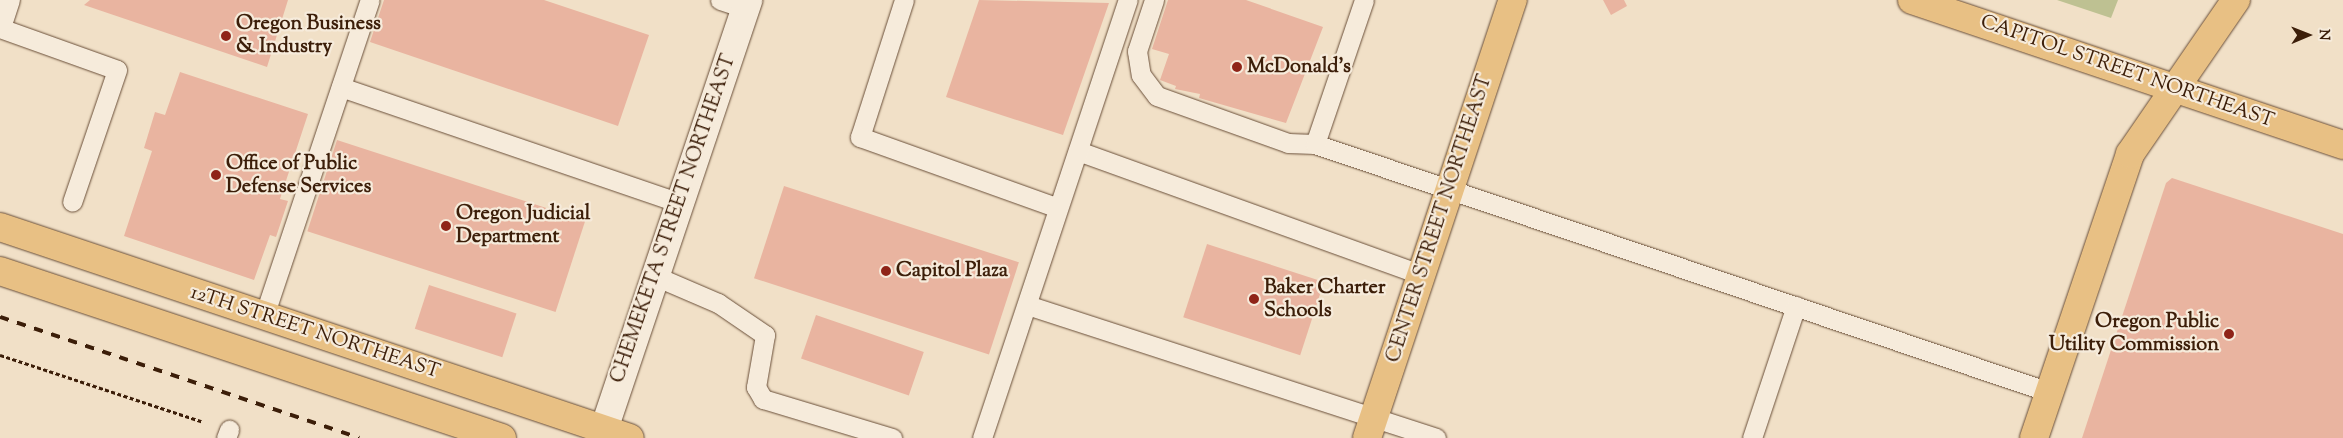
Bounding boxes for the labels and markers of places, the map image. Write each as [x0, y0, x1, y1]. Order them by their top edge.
place label: Oregon Business & Industry [236, 12, 381, 59]
marker: Oregon Business & Industry [220, 30, 232, 42]
place label: McDonald's [1247, 55, 1351, 79]
marker: McDonald's [1231, 61, 1243, 73]
place label: Office of Public Defense Services [226, 152, 371, 199]
marker: Office of Public Defense Services [210, 169, 222, 181]
place label: Oregon Judicial Department [456, 203, 590, 250]
marker: Oregon Judicial Department [440, 220, 452, 232]
place label: Capitol Plaza [896, 259, 1008, 283]
marker: Capitol Plaza [880, 265, 892, 277]
place label: Baker Charter Schools [1264, 276, 1385, 323]
marker: Baker Charter Schools [1248, 293, 1260, 305]
place label: Oregon Public Utility Commission [2049, 310, 2219, 357]
marker: Oregon Public Utility Commission [2223, 328, 2235, 340]

